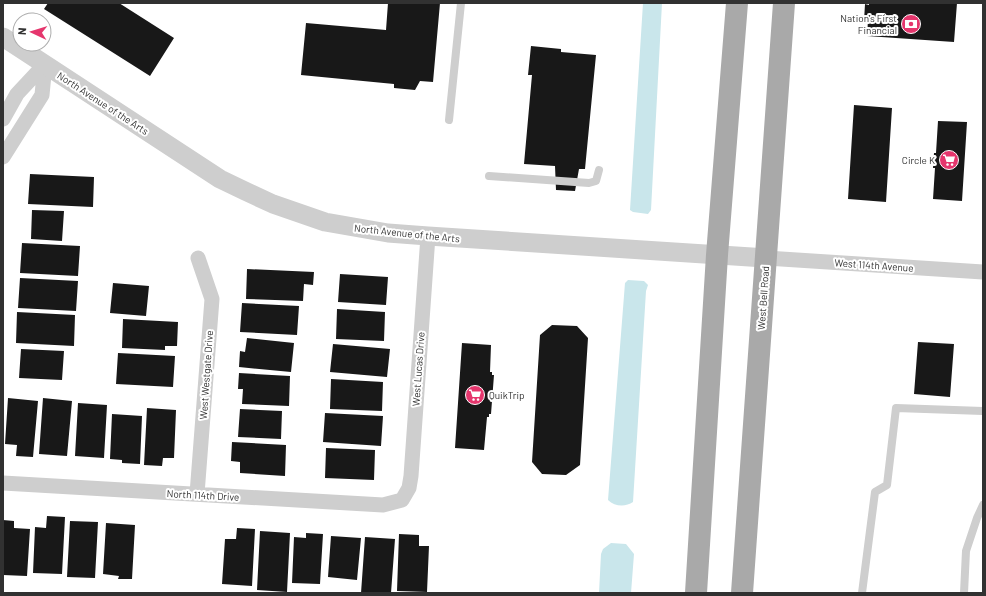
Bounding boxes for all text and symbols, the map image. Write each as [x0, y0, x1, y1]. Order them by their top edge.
north arrow [12, 12, 52, 52]
place label: Nation's First Financial [840, 12, 897, 36]
bank icon: Nation's First Financial [900, 13, 922, 35]
text: N [15, 27, 28, 35]
street label: North Avenue of the Arts [55, 69, 151, 137]
supermarket icon: Circle K [938, 149, 960, 171]
place label: Circle K [902, 154, 935, 166]
street label: North Avenue of the Arts [353, 221, 461, 245]
street label: West 114th Avenue [834, 256, 914, 274]
street label: West Bell Road [755, 266, 771, 330]
street label: West Westgate Drive [197, 330, 215, 420]
street label: West Lucas Drive [409, 331, 427, 407]
supermarket icon: QuikTrip [464, 384, 486, 406]
place label: QuikTrip [489, 389, 525, 401]
street label: North 114th Drive [166, 487, 240, 503]

